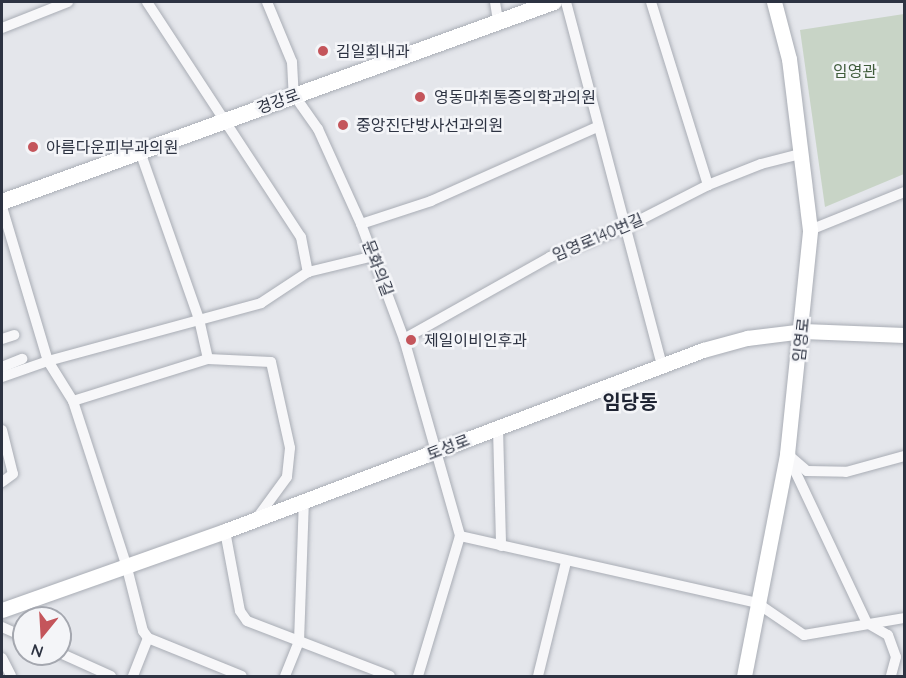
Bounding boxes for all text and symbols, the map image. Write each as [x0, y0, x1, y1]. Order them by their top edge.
place label: 김일회내과 [336, 41, 410, 61]
marker: 김일회내과 [314, 42, 332, 60]
park label: 임영관 [833, 61, 877, 81]
street label: 경강로 [254, 84, 302, 118]
place label: 영동마취통증의학과의원 [434, 87, 596, 107]
marker: 영동마취통증의학과의원 [411, 88, 429, 106]
place label: 중앙진단방사선과의원 [356, 115, 503, 135]
marker: 중앙진단방사선과의원 [334, 116, 352, 134]
place label: 아름다운피부과의원 [46, 137, 178, 157]
marker: 아름다운피부과의원 [24, 138, 42, 156]
street label: 임영로140번길 [549, 209, 647, 265]
street label: 문화의길 [358, 237, 398, 299]
street label: 임영로 [789, 317, 813, 363]
place label: 제일이비인후과 [424, 330, 527, 350]
marker: 제일이비인후과 [402, 331, 420, 349]
district label: 임당동 [602, 389, 658, 413]
street label: 토성로 [424, 430, 472, 464]
north arrow [12, 606, 72, 666]
text: N [28, 640, 46, 663]

